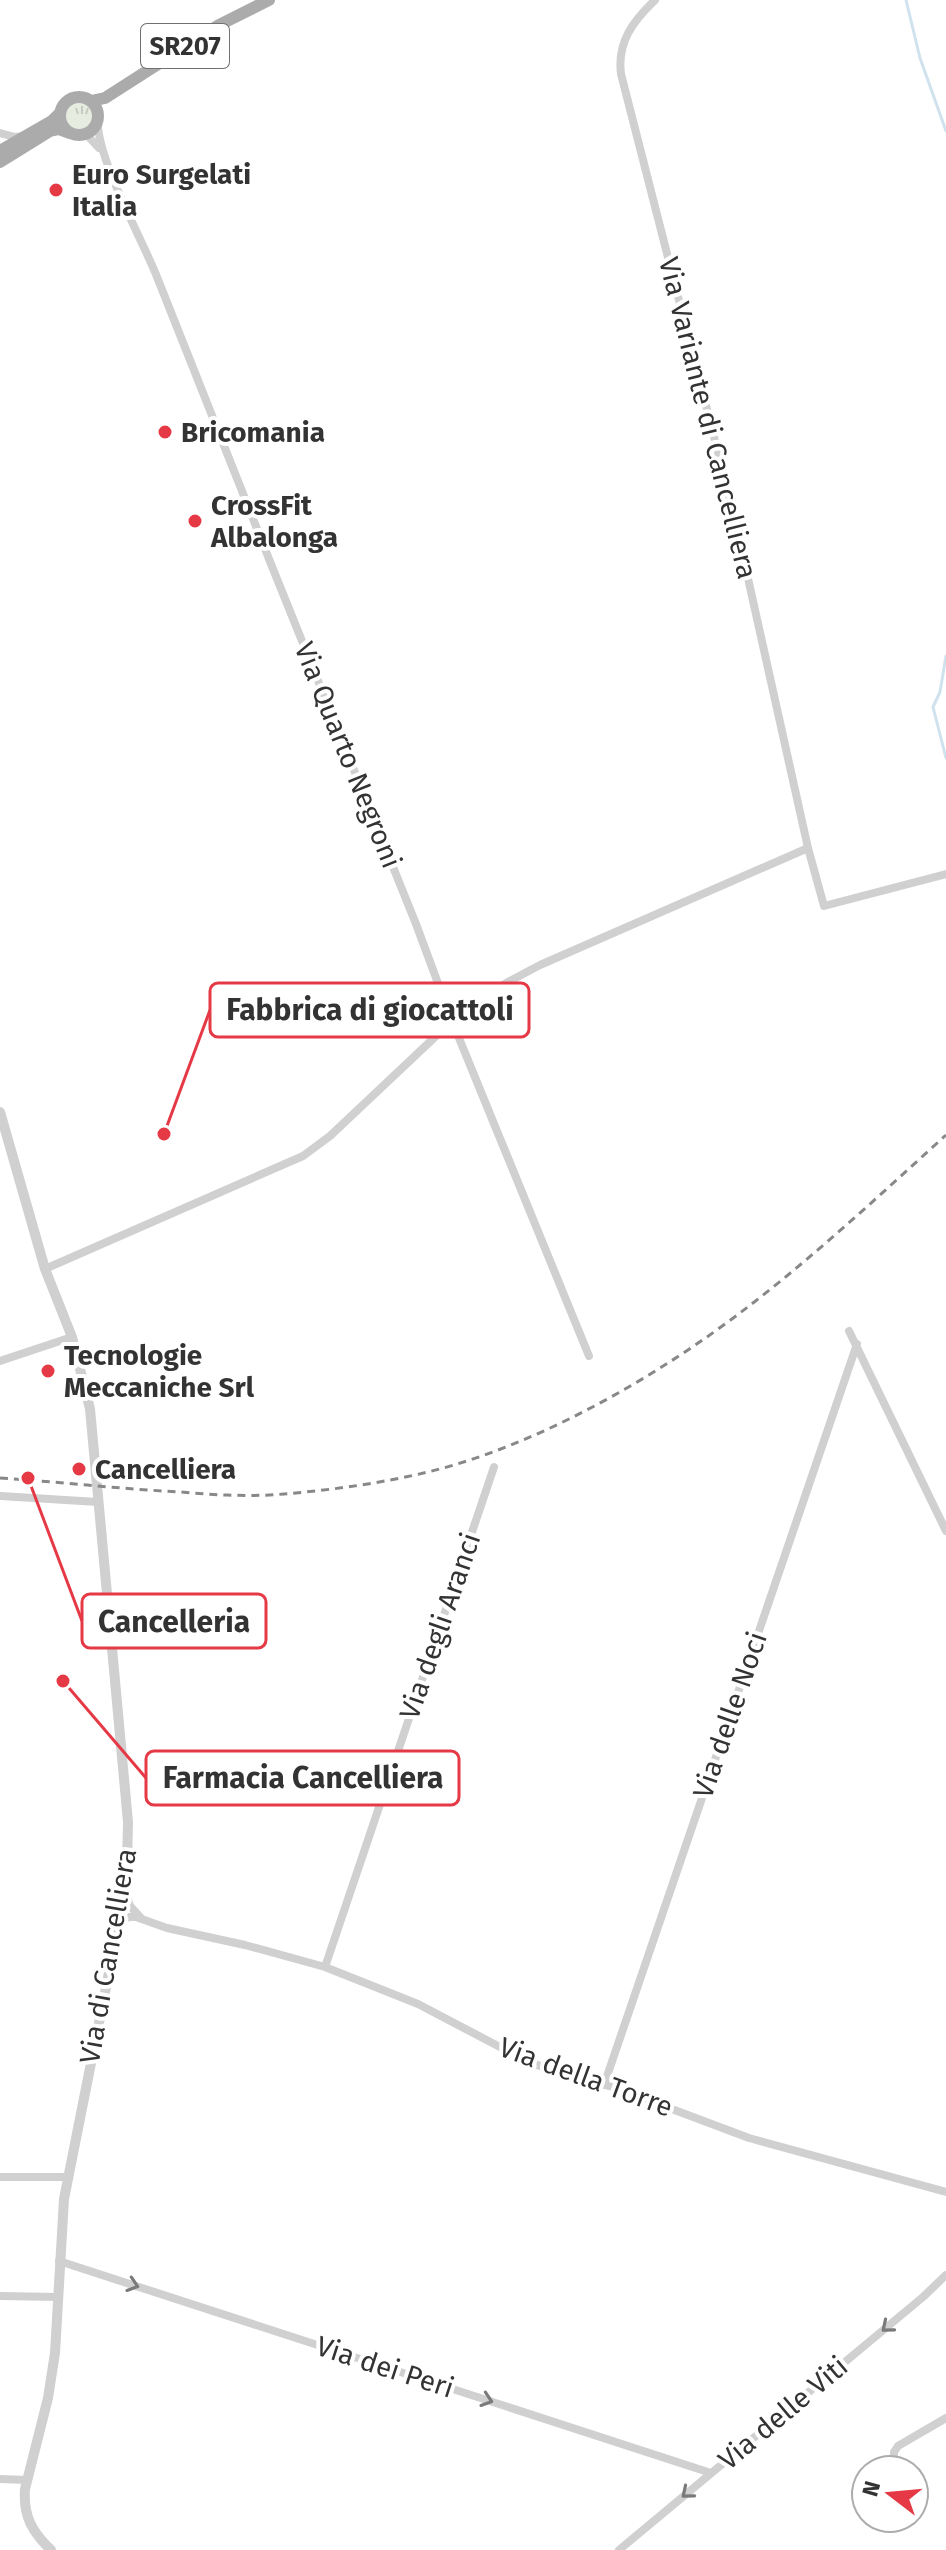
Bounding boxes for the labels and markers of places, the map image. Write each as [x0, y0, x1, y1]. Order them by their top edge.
place label: Euro Surgelati Italia [72, 158, 251, 223]
marker: Euro Surgelati Italia [47, 181, 65, 199]
place label: Bricomania [181, 416, 325, 449]
marker: Bricomania [156, 423, 174, 441]
place label: CrossFit Albalonga [210, 489, 338, 554]
marker: CrossFit Albalonga [186, 512, 204, 530]
callout: Fabbrica di giocattoli [210, 983, 529, 1037]
place label: Tecnologie Meccaniche Srl [64, 1339, 255, 1404]
marker: Tecnologie Meccaniche Srl [39, 1362, 57, 1380]
place label: Cancelliera [95, 1453, 236, 1486]
marker: Cancelliera [70, 1460, 88, 1478]
callout: Cancelleria [82, 1594, 266, 1648]
callout: Farmacia Cancelliera [146, 1751, 459, 1805]

